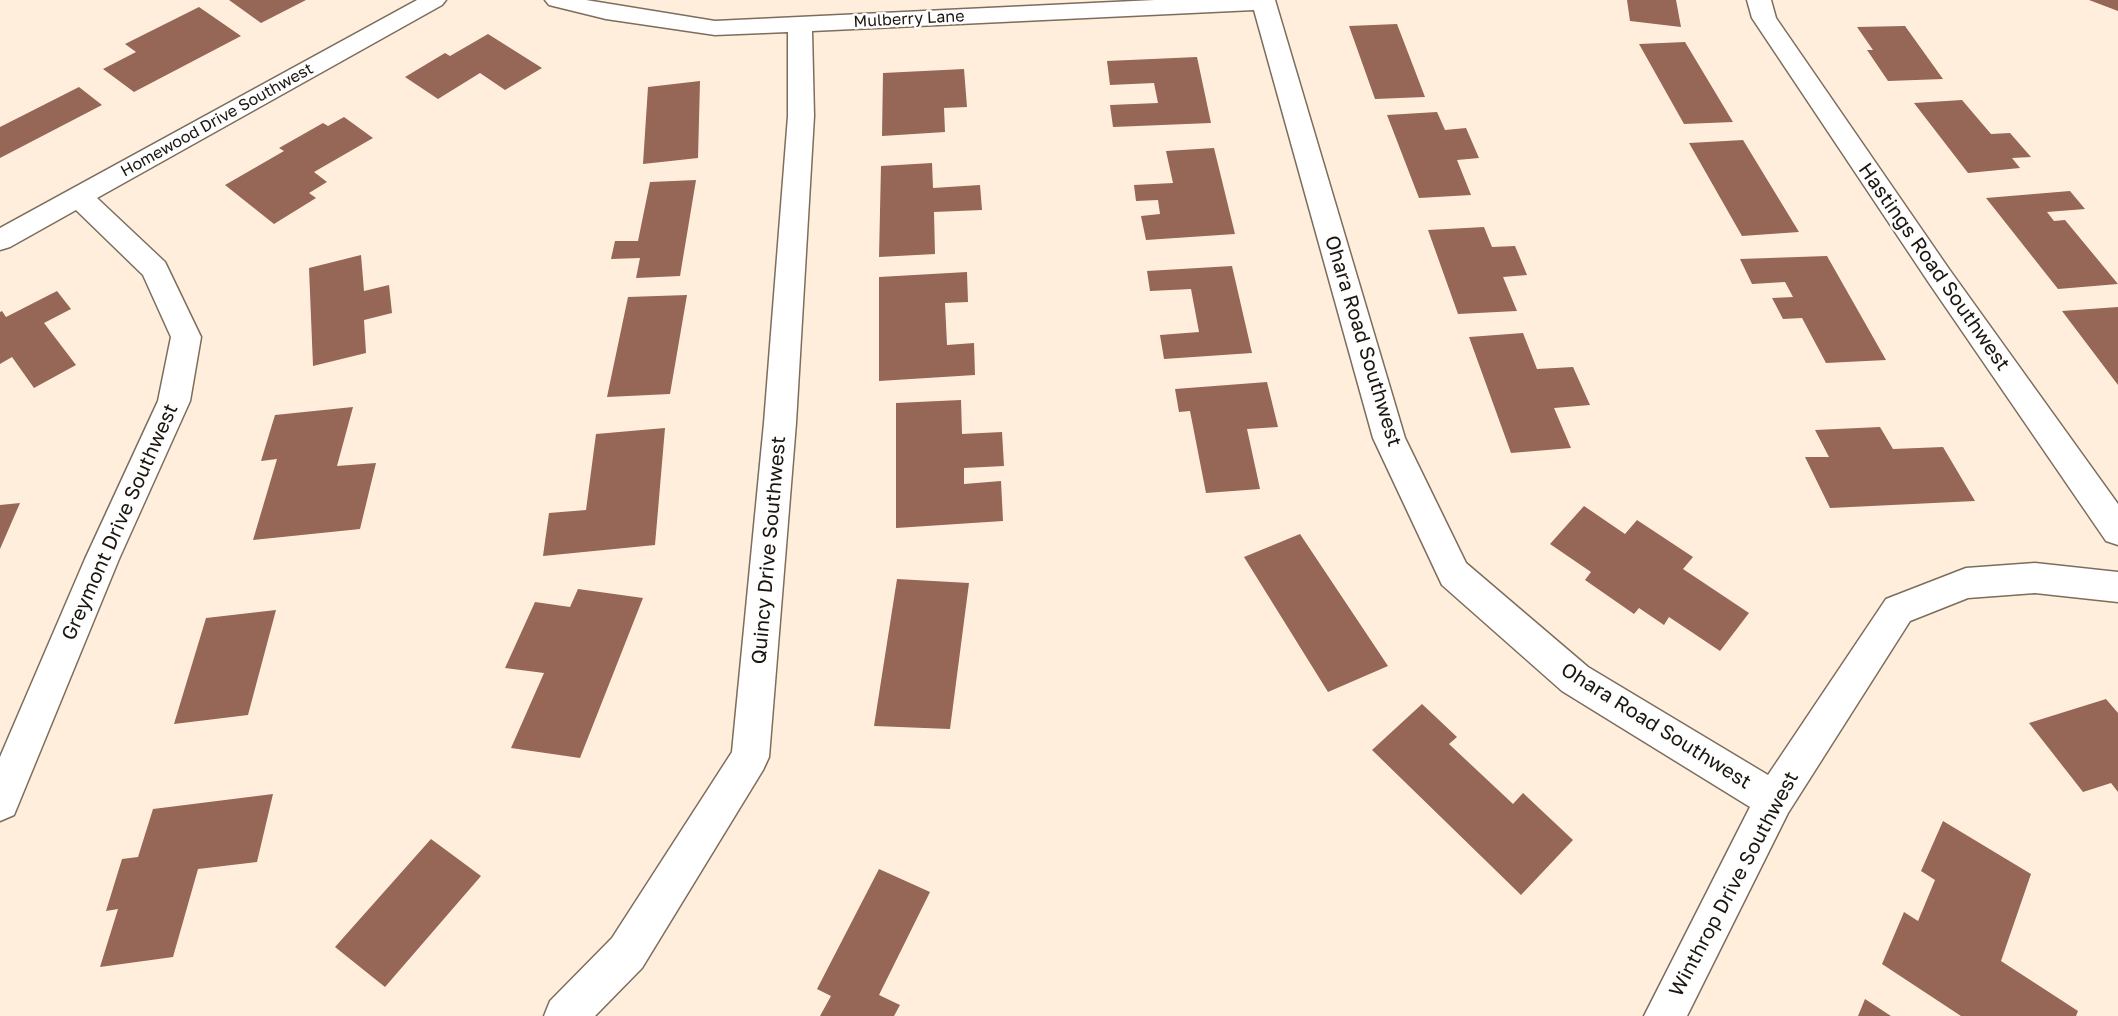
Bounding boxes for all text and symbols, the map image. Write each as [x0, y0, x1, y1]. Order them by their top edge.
street label: Mulberry Lane [853, 7, 965, 31]
street label: Homewood Drive Southwest [117, 59, 317, 181]
street label: Hastings Road Southwest [1853, 159, 2015, 375]
street label: Ohara Road Southwest [1319, 233, 1407, 449]
street label: Greymont Drive Southwest [57, 400, 183, 644]
street label: Quincy Drive Southwest [747, 435, 791, 665]
street label: Ohara Road Southwest [1557, 658, 1755, 794]
street label: Winthrop Drive Southwest [1664, 767, 1804, 1001]

